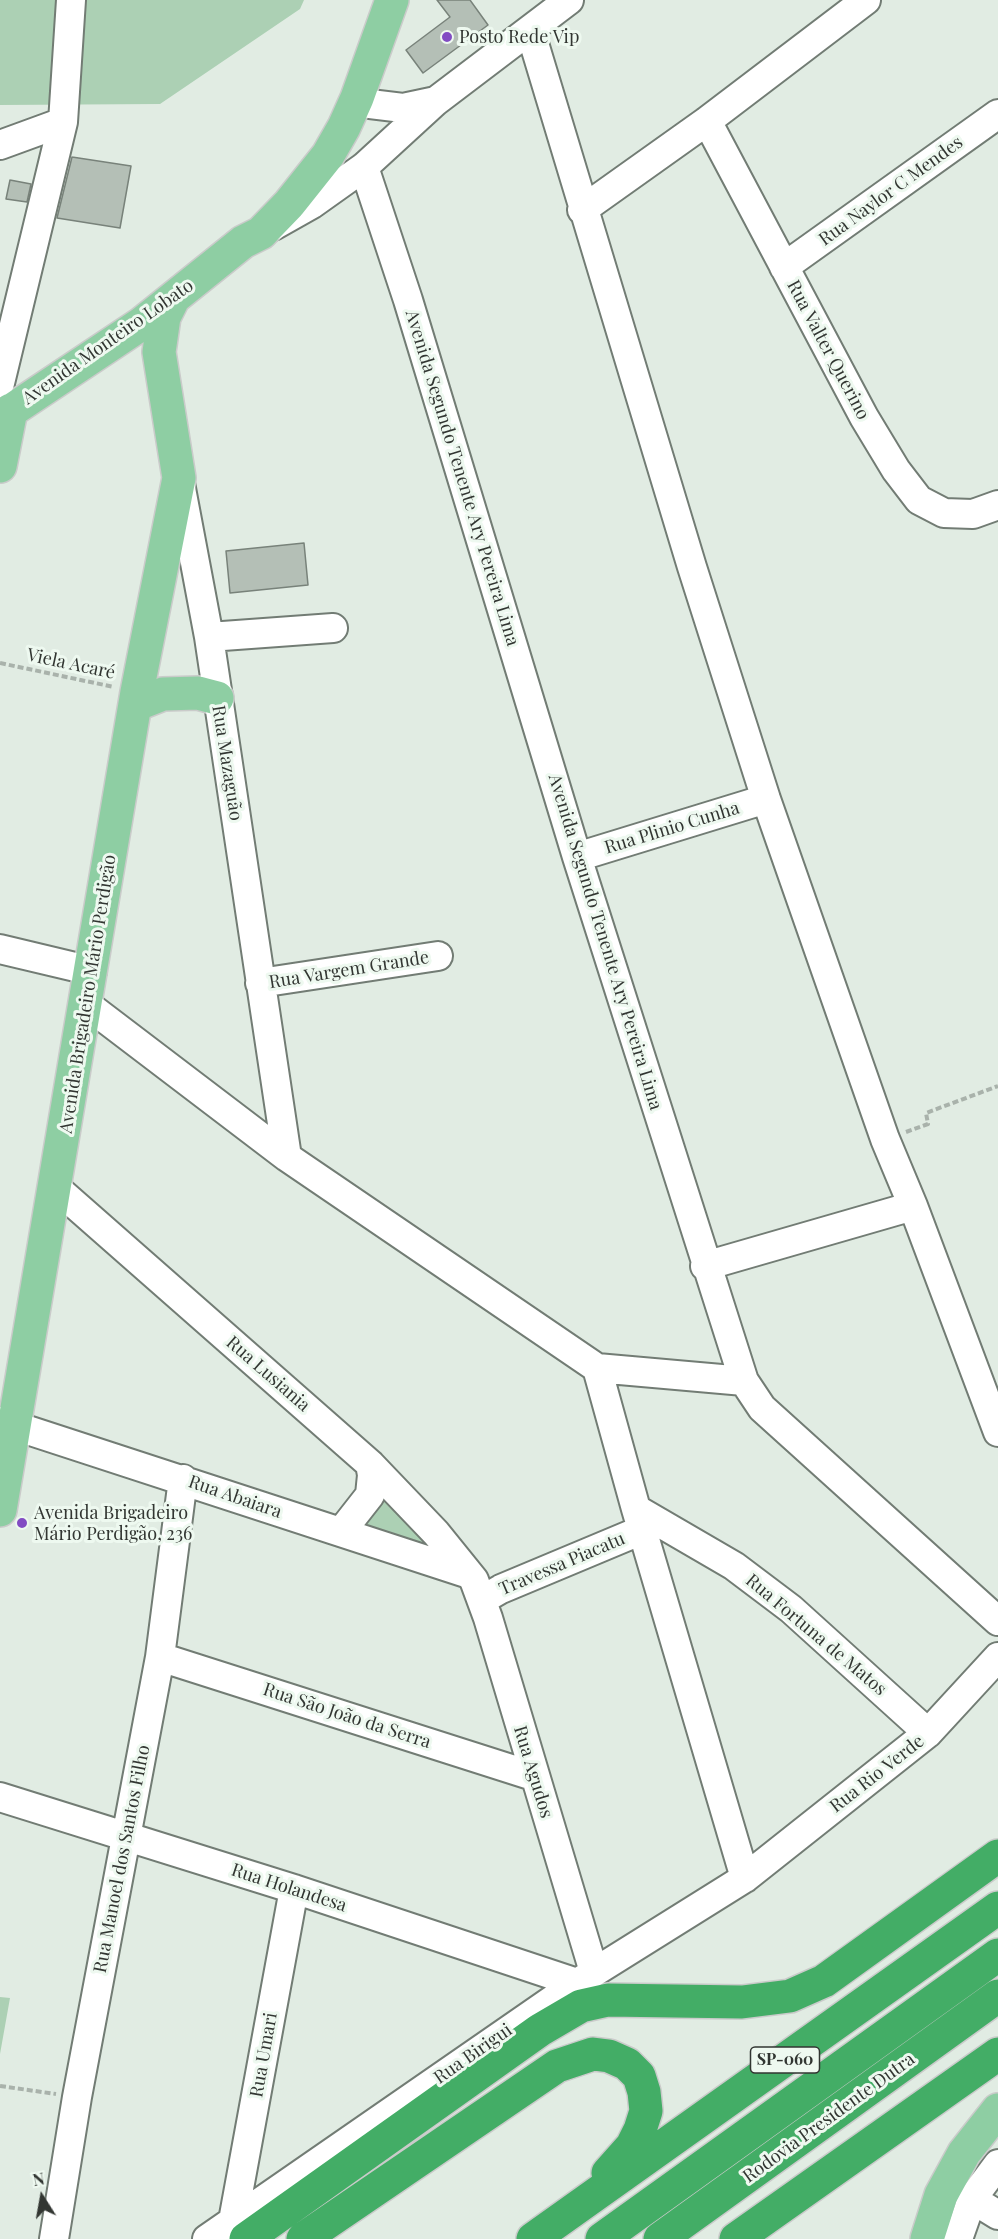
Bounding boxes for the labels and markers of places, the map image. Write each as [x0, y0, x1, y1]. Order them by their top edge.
place label: Posto Rede Vip [459, 26, 579, 48]
marker: Posto Rede Vip [440, 30, 454, 44]
place label: Avenida Brigadeiro Mário Perdigão, 236 [34, 1502, 192, 1544]
marker: Avenida Brigadeiro Mário Perdigão, 236 [15, 1516, 29, 1530]

